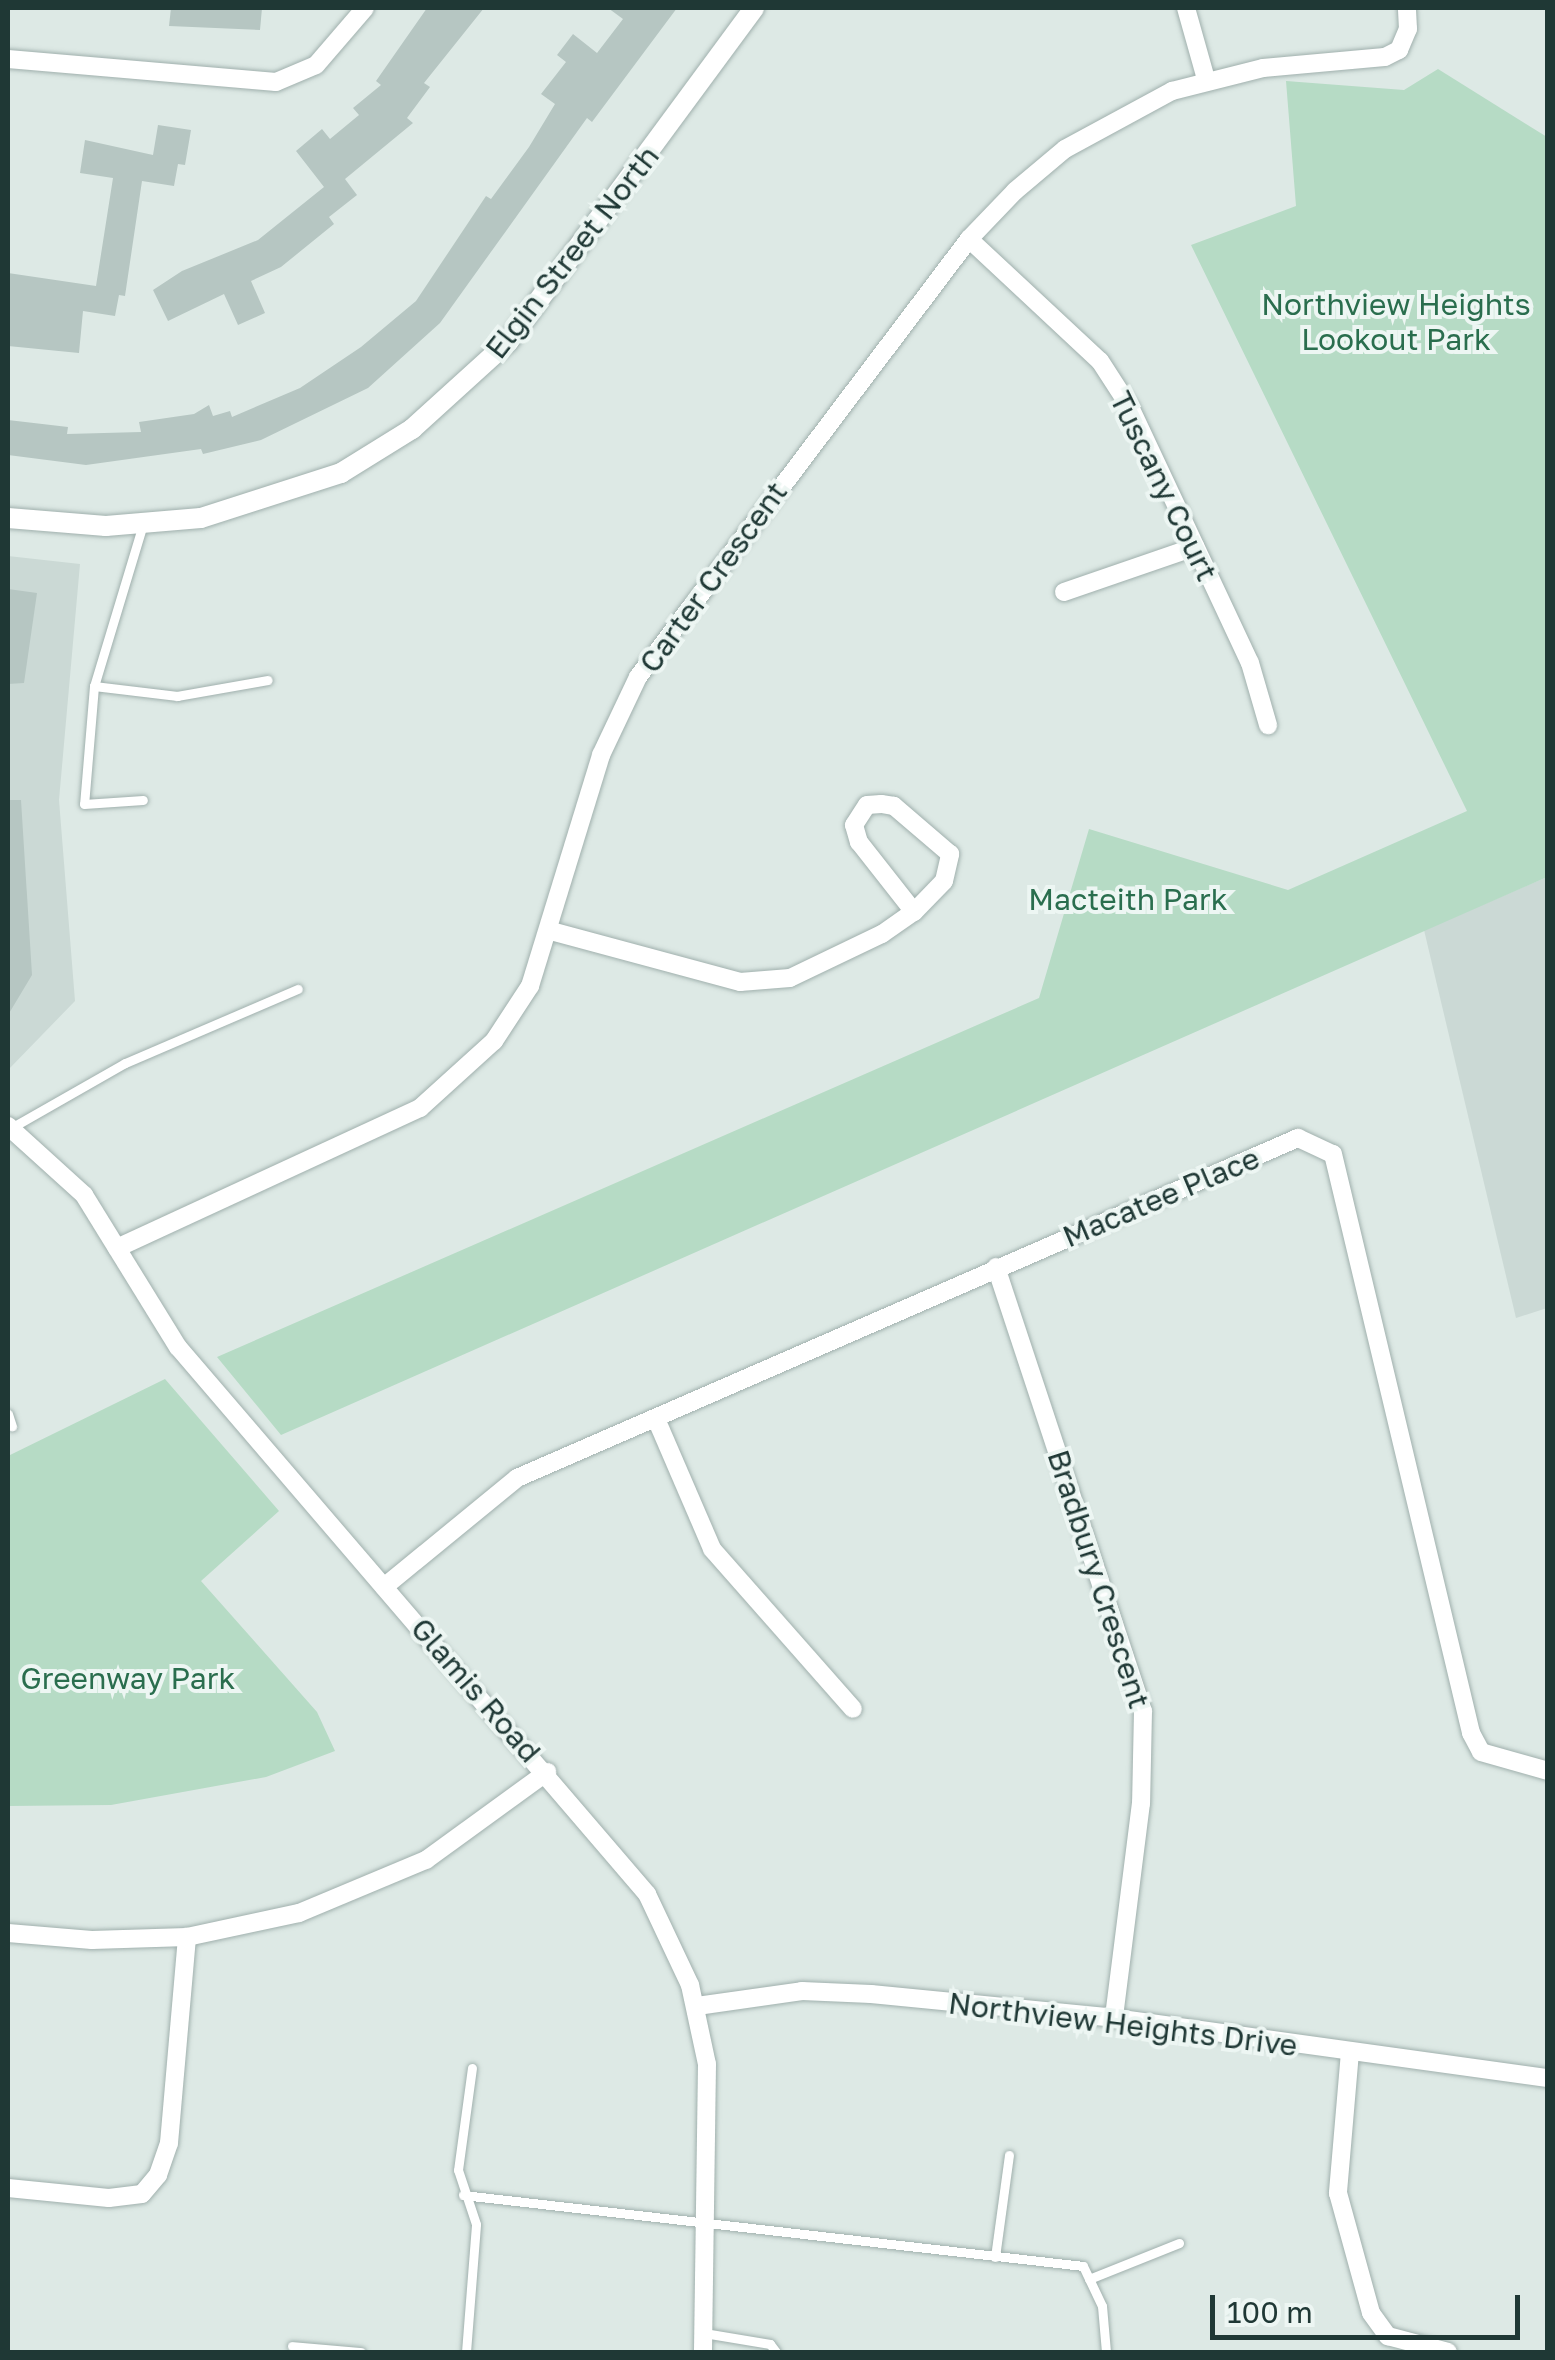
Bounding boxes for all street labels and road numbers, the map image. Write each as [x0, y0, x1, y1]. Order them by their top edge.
street label: Elgin Street North [478, 139, 666, 365]
street label: Tuscany Court [1103, 385, 1225, 587]
street label: Carter Crescent [632, 474, 794, 680]
street label: Macatee Place [1057, 1139, 1265, 1255]
street label: Bradbury Crescent [1040, 1445, 1158, 1713]
street label: Glamis Road [404, 1611, 548, 1769]
street label: Northview Heights Drive [946, 1985, 1300, 2063]

